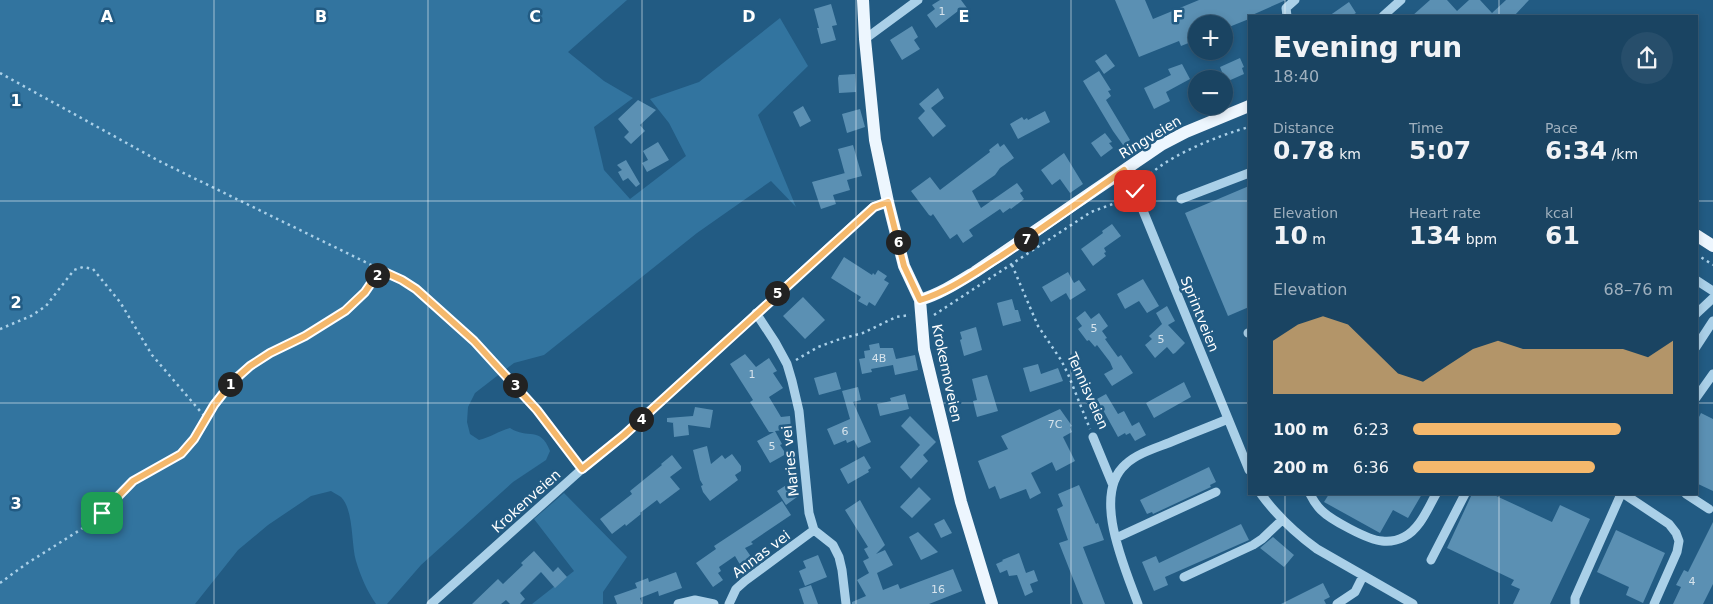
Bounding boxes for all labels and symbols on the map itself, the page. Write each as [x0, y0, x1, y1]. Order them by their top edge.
house number: 1 [939, 5, 946, 18]
text: A [101, 7, 114, 26]
text: B [315, 7, 327, 26]
text: C [529, 7, 541, 26]
text: D [742, 7, 756, 26]
text: E [959, 7, 969, 26]
text: F [1173, 7, 1183, 26]
text: 1 [10, 91, 22, 110]
street label: Ringveien [1116, 112, 1184, 162]
pin [1114, 170, 1156, 212]
pin: 7 [1014, 226, 1038, 252]
pin: 6 [886, 230, 910, 254]
pin: 2 [364, 262, 390, 288]
street label: Sprintveien [1178, 274, 1222, 354]
pin: 5 [764, 280, 790, 306]
text: 2 [10, 293, 22, 312]
street label: Krokemoveien [929, 322, 965, 424]
house number: 5 [1091, 322, 1098, 335]
house number: 5 [1158, 333, 1165, 346]
street label: Tennisveien [1064, 349, 1112, 432]
house number: 4B [872, 352, 886, 365]
house number: 1 [749, 368, 756, 381]
pin: 1 [218, 372, 242, 396]
pin: 3 [502, 372, 528, 398]
pin: 4 [628, 406, 654, 432]
house number: 7C [1048, 418, 1063, 431]
street label: Maries vei [778, 425, 802, 497]
house number: 6 [842, 425, 849, 438]
house number: 5 [769, 440, 776, 453]
street label: Krokenveien [488, 466, 564, 536]
pin [81, 492, 123, 534]
text: 3 [10, 494, 22, 513]
street label: Annas vei [729, 527, 793, 581]
house number: 4 [1689, 575, 1696, 588]
house number: 16 [931, 583, 945, 596]

